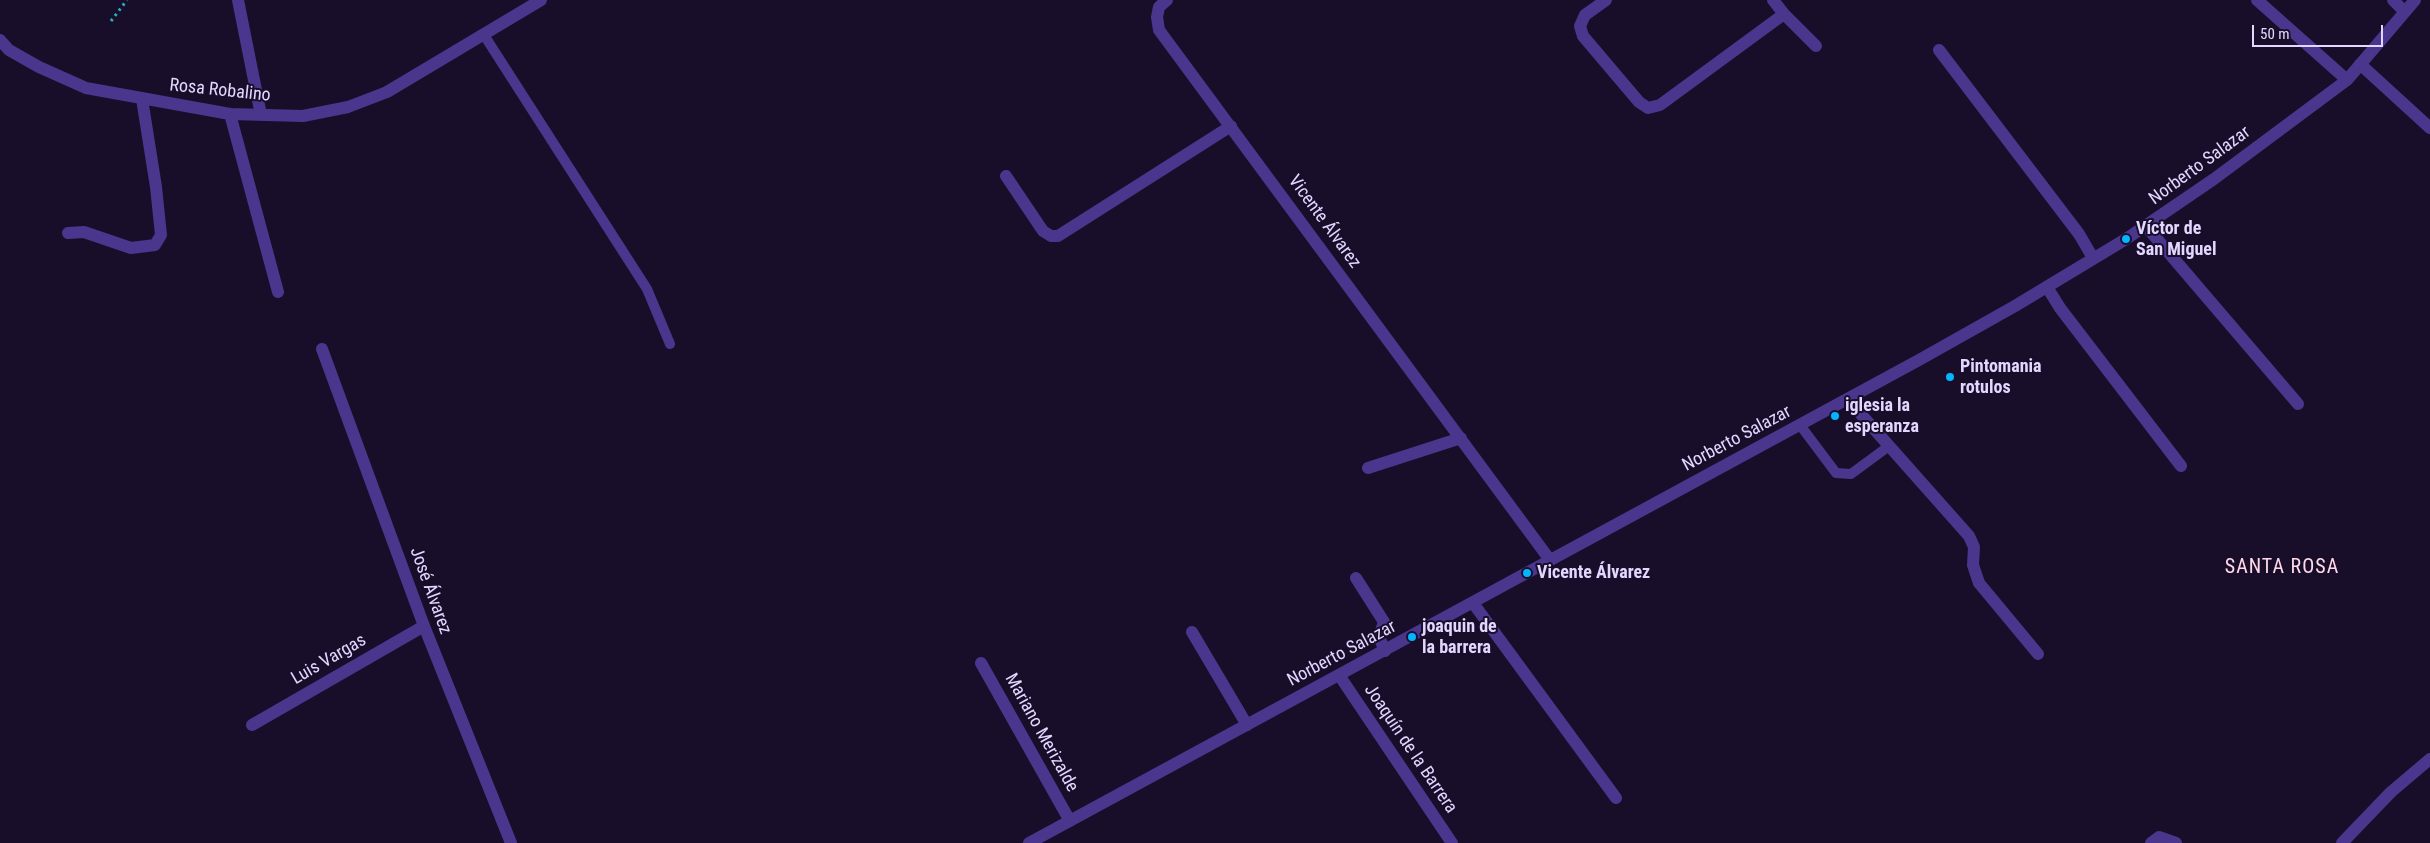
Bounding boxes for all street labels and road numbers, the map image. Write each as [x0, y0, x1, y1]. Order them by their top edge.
street label: Rosa Robalino [168, 75, 272, 107]
street label: Norberto Salazar [2145, 122, 2255, 210]
street label: Vicente Álvarez [1283, 171, 1365, 273]
street label: Norberto Salazar [1679, 401, 1795, 477]
street label: José Álvarez [404, 545, 456, 637]
street label: Norberto Salazar [1284, 616, 1400, 692]
street label: Luis Vargas [288, 630, 370, 690]
street label: Mariano Merizalde [1000, 670, 1082, 796]
street label: Joaquín de la Barrera [1359, 680, 1461, 818]

